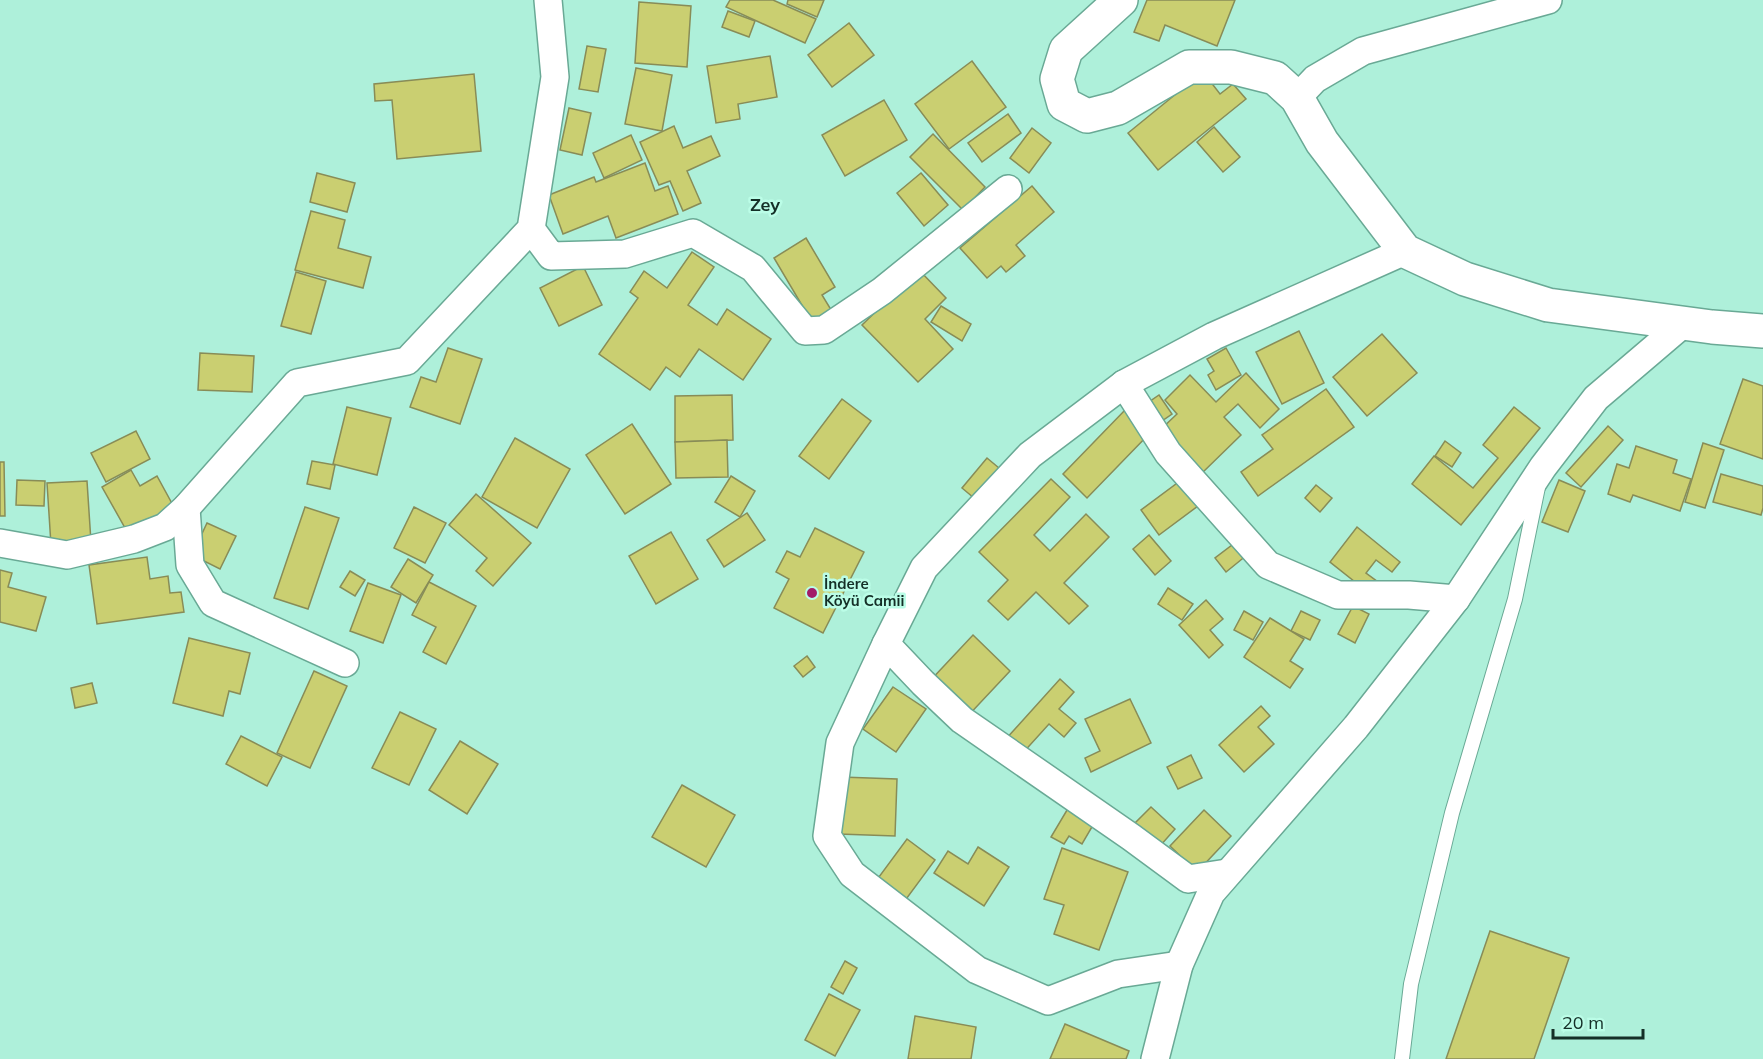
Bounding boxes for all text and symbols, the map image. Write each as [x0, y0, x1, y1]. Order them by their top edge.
district label: Zey [750, 193, 780, 216]
place label: İndere Köyü Camii [824, 574, 904, 610]
marker: İndere Köyü Camii [805, 586, 819, 600]
scale bar [1553, 1002, 1643, 1040]
text: 20 m [1562, 1011, 1604, 1034]

